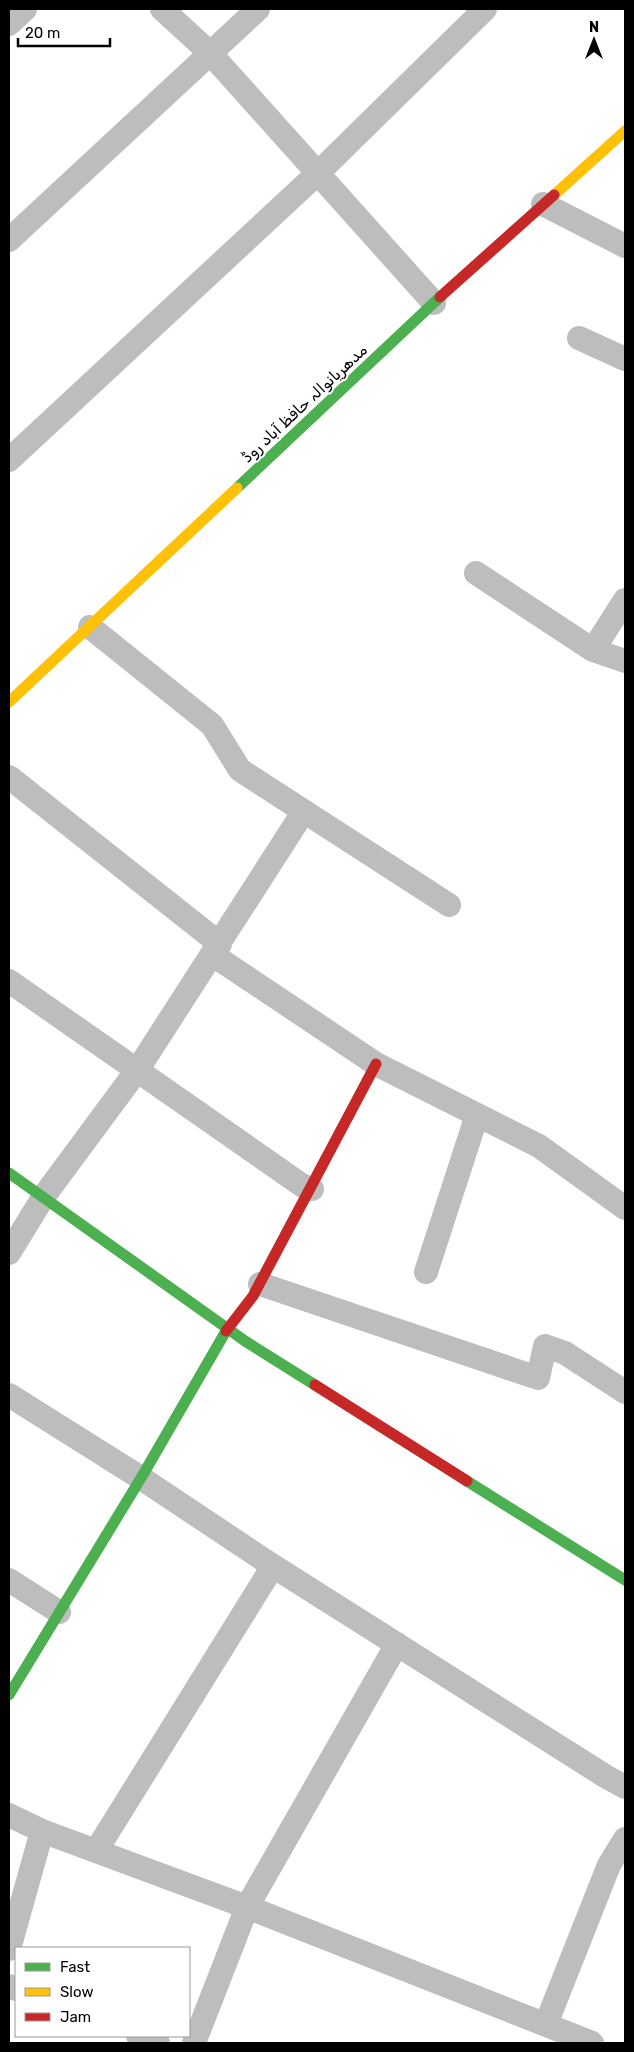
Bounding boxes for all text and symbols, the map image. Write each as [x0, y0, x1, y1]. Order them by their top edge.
scale bar [18, 15, 110, 47]
north arrow [569, 15, 619, 65]
text: N [589, 19, 599, 36]
text: 20 m [25, 24, 60, 42]
street label: مدھریانوالہ حافظ آباد روڈ [238, 340, 372, 467]
legend [15, 1947, 190, 2037]
text: Fast [60, 1958, 90, 1976]
text: Slow [60, 1983, 93, 2001]
text: Jam [60, 2008, 91, 2026]

